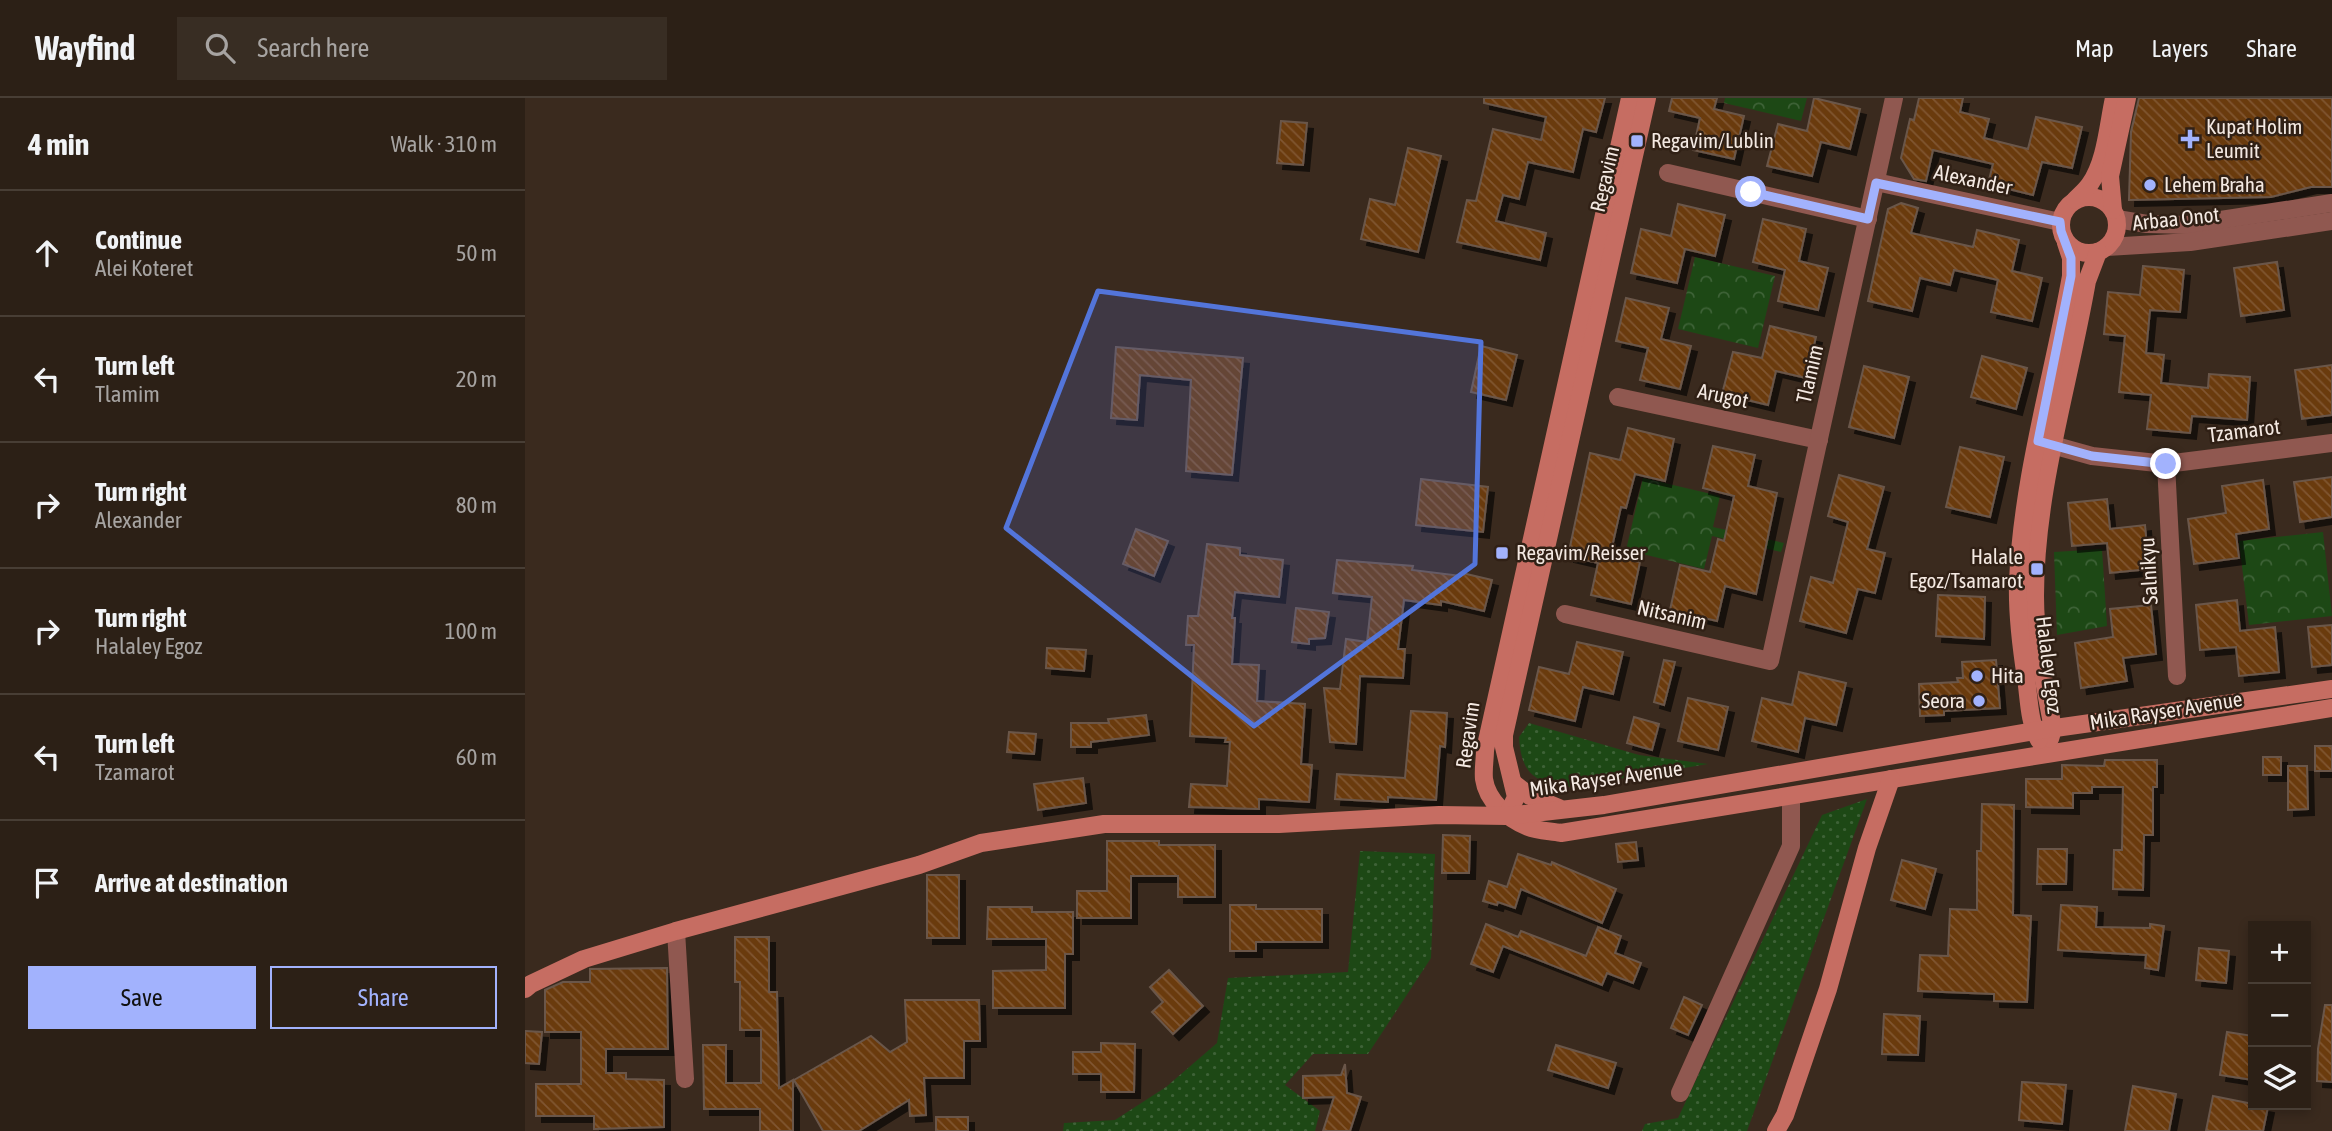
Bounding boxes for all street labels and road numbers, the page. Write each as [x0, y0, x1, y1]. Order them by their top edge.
street label: Regavim [1585, 143, 1623, 214]
street label: Alexander [1932, 159, 2015, 199]
street label: Arbaa Onot [2131, 202, 2221, 234]
street label: Tlamim [1791, 342, 1827, 405]
street label: Arugot [1696, 378, 1751, 412]
street label: Tzamarot [2206, 414, 2281, 446]
street label: Salnikyu [2134, 537, 2162, 605]
street label: Nitsanim [1635, 594, 1709, 634]
street label: Halaley Egoz [2032, 615, 2068, 716]
street label: Mika Rayser Avenue [2088, 686, 2244, 734]
street label: Regavim [1450, 700, 1484, 770]
street label: Mika Rayser Avenue [1528, 755, 1684, 801]

